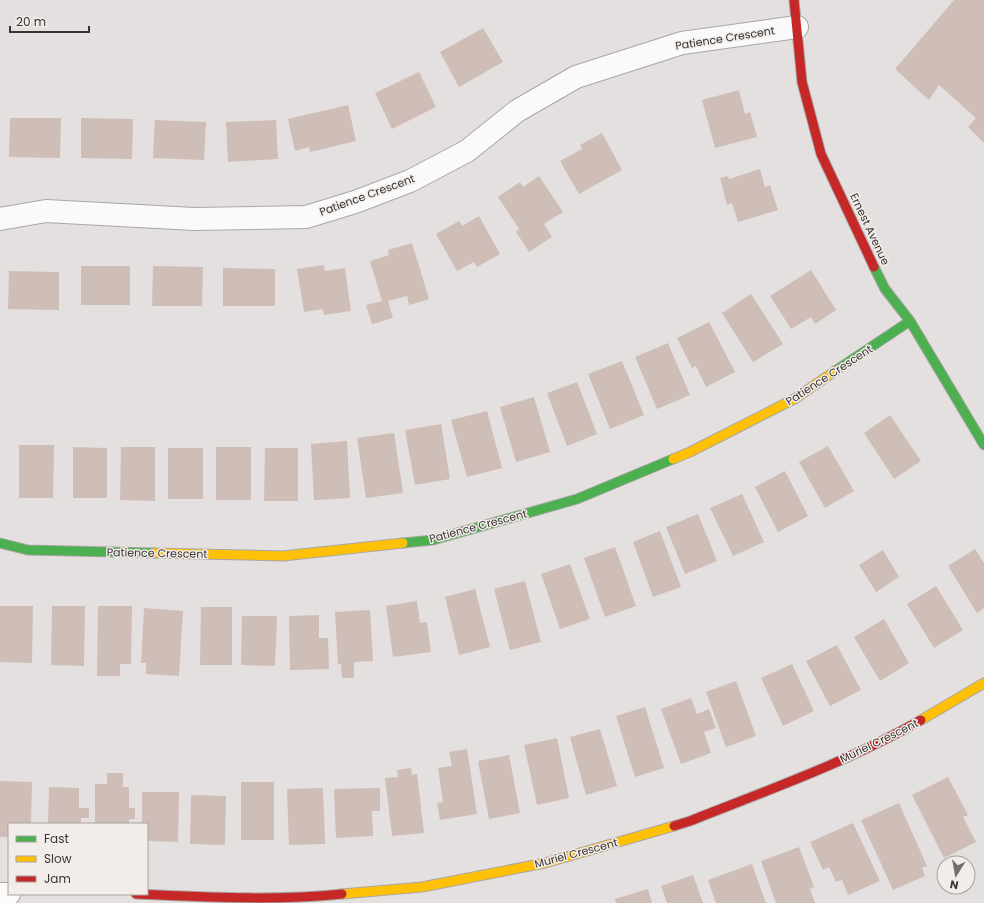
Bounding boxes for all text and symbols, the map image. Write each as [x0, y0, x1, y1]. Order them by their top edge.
scale bar [10, 8, 89, 34]
text: 20 m [16, 13, 46, 30]
street label: Patience Crescent [674, 22, 776, 54]
street label: Patience Crescent [317, 170, 417, 220]
street label: Ernest Avenue [846, 190, 894, 268]
street label: Patience Crescent [782, 341, 876, 409]
street label: Patience Crescent [427, 505, 529, 547]
street label: Patience Crescent [107, 544, 207, 562]
street label: Muriel Crescent [837, 715, 921, 767]
legend [8, 823, 148, 895]
text: Fast [44, 830, 69, 847]
street label: Muriel Crescent [533, 834, 619, 872]
text: Slow [44, 850, 72, 867]
north arrow [936, 855, 976, 895]
text: Jam [44, 870, 71, 887]
text: N [949, 876, 960, 893]

